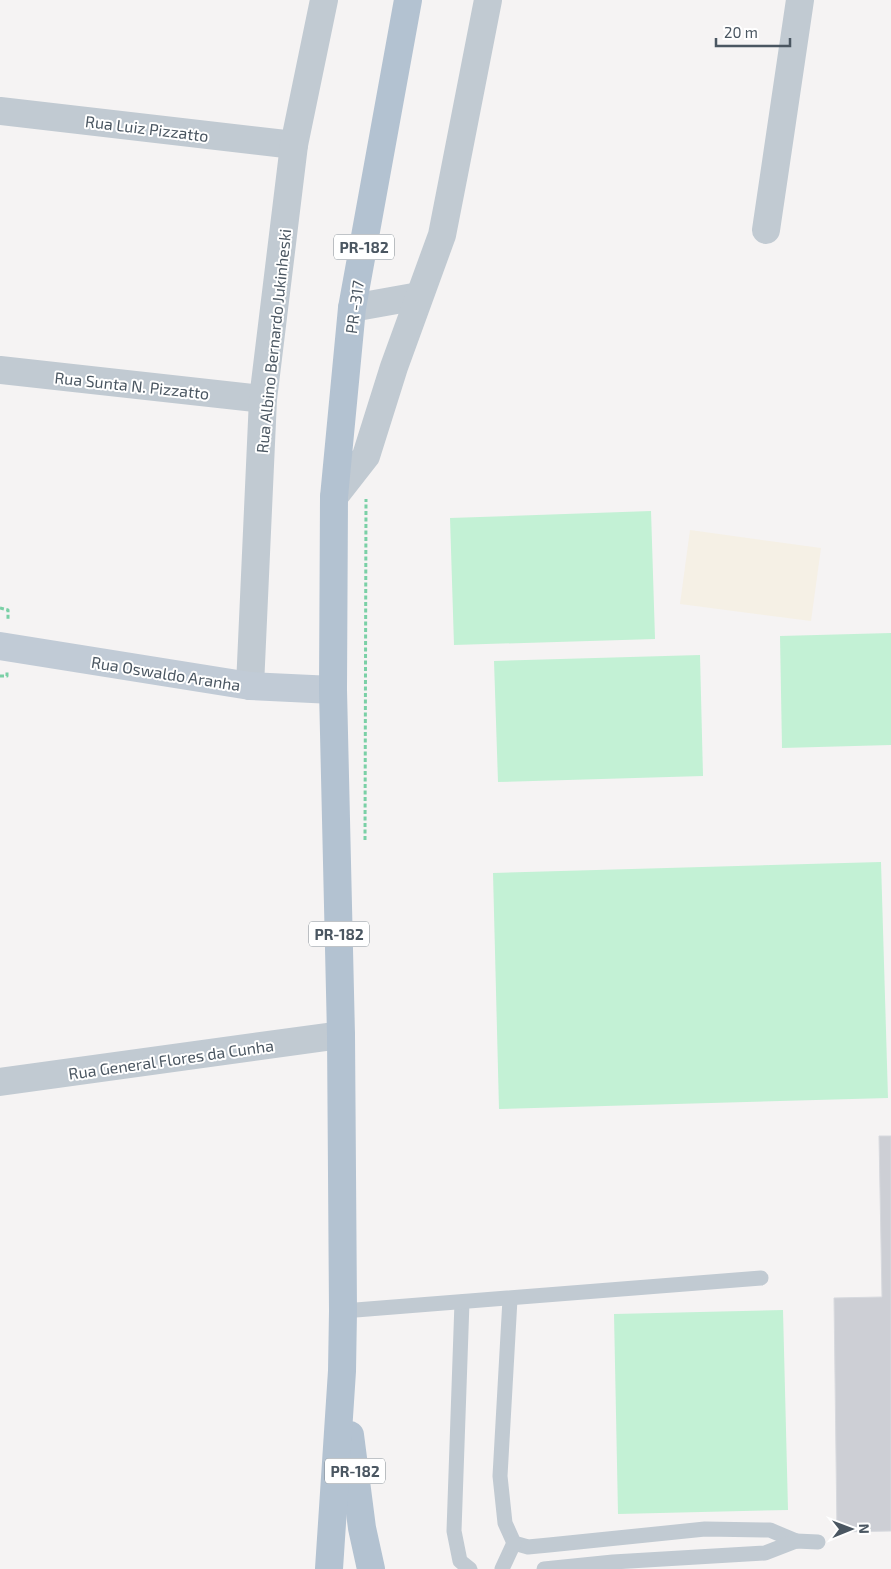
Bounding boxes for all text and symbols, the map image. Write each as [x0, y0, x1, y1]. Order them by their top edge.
scale bar [716, 15, 790, 47]
text: 20 m [724, 23, 758, 41]
street label: Rua Luiz Pizzatto [84, 111, 210, 145]
street label: Rua Albino Bernardo Jukinheski [252, 228, 294, 454]
road number: PR-182 [334, 234, 394, 260]
street label: PR -317 [341, 279, 367, 335]
street label: Rua Sunta N. Pizzatto [54, 367, 210, 403]
street label: Rua Oswaldo Aranha [90, 652, 242, 694]
road number: PR-182 [309, 922, 369, 946]
street label: Rua General Flores da Cunha [67, 1035, 275, 1083]
road number: PR-182 [325, 1458, 385, 1484]
north arrow [826, 1504, 876, 1554]
text: N [856, 1524, 873, 1534]

